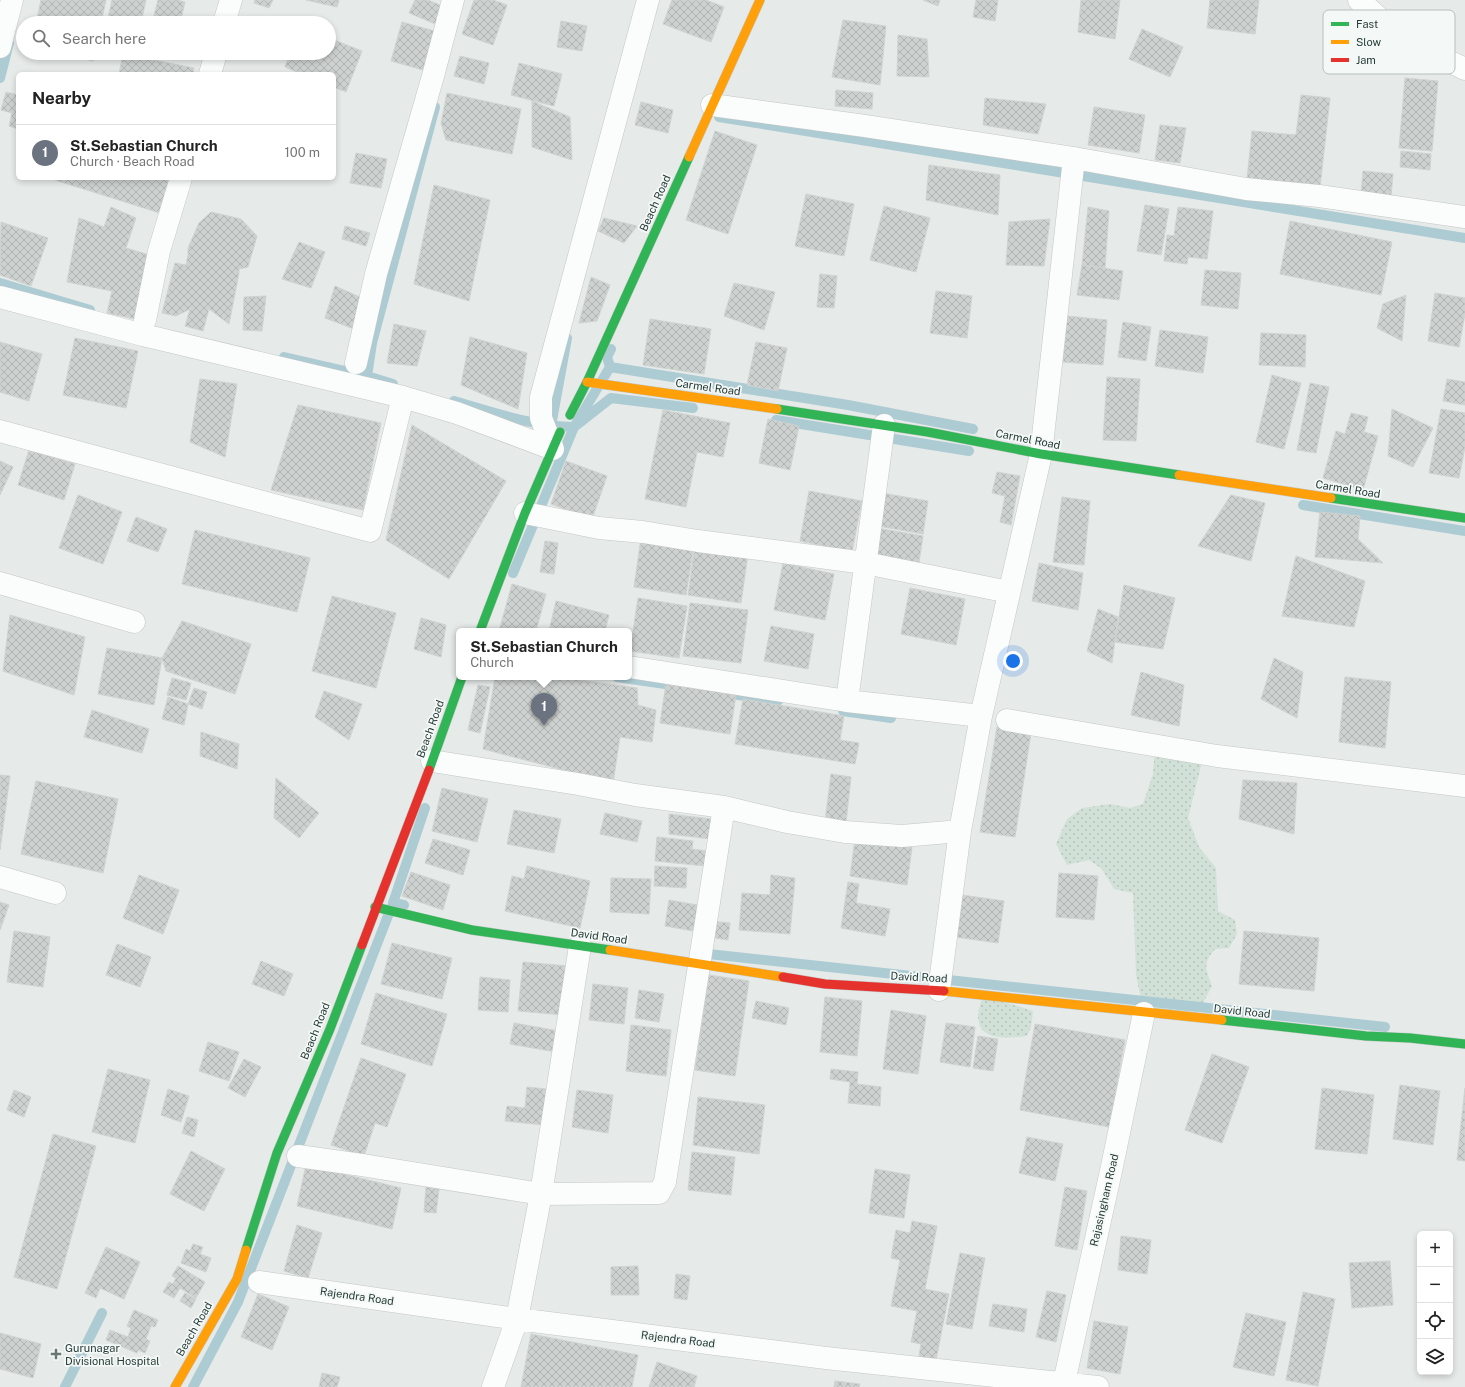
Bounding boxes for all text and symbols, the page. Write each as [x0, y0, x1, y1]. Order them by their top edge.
legend [1323, 10, 1455, 74]
search box [16, 16, 336, 60]
text: Fast [1356, 18, 1378, 30]
icon: search [30, 27, 52, 49]
text: Search here [62, 30, 146, 47]
text: Slow [1356, 36, 1382, 48]
text: Jam [1356, 54, 1376, 66]
text: Nearby [32, 88, 91, 108]
text: St.Sebastian Church [70, 137, 218, 154]
text: 1 [42, 145, 48, 160]
text: 100 m [284, 145, 320, 160]
text: Church · Beach Road [70, 154, 194, 169]
street label: Beach Road [637, 173, 673, 233]
street label: Carmel Road [675, 376, 741, 398]
street label: Carmel Road [995, 427, 1061, 451]
street label: Carmel Road [1315, 478, 1381, 500]
popup [456, 628, 632, 680]
text: St.Sebastian Church [470, 638, 618, 655]
your location [1003, 651, 1023, 671]
text: Church [470, 655, 514, 670]
pin: 1 [531, 693, 557, 726]
street label: Beach Road [414, 698, 446, 760]
street label: David Road [570, 926, 628, 946]
street label: David Road [890, 970, 948, 984]
street label: Beach Road [298, 1001, 332, 1061]
street label: David Road [1213, 1002, 1271, 1020]
street label: Rajasingham Road [1088, 1153, 1120, 1247]
map controls [1417, 1231, 1453, 1375]
button: + [1417, 1231, 1453, 1267]
button: − [1417, 1267, 1453, 1303]
street label: Rajendra Road [319, 1285, 395, 1307]
street label: Beach Road [174, 1300, 214, 1358]
button: locate [1417, 1303, 1453, 1339]
street label: Rajendra Road [640, 1329, 716, 1349]
button: layers [1417, 1339, 1453, 1375]
place label: Gurunagar Divisional Hospital [65, 1342, 160, 1367]
marker: Gurunagar Divisional Hospital [50, 1348, 62, 1360]

